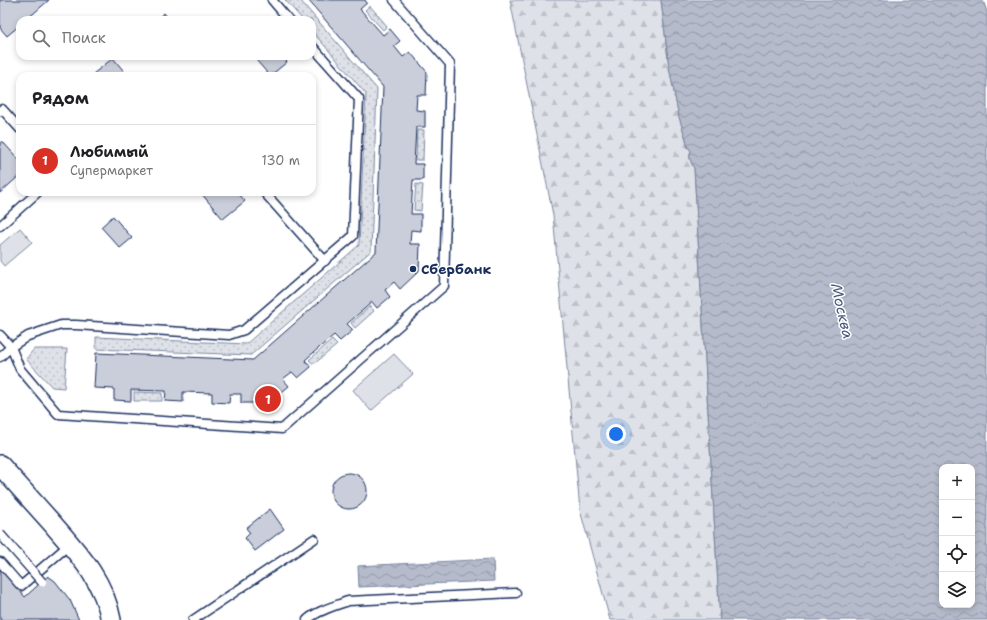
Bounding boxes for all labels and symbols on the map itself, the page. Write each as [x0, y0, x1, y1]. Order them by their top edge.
place label: Сбербанк [421, 260, 491, 278]
marker: Сбербанк [408, 264, 418, 274]
water label: Москва [826, 281, 858, 341]
pin: 1 [255, 384, 281, 414]
your location [606, 424, 626, 444]

